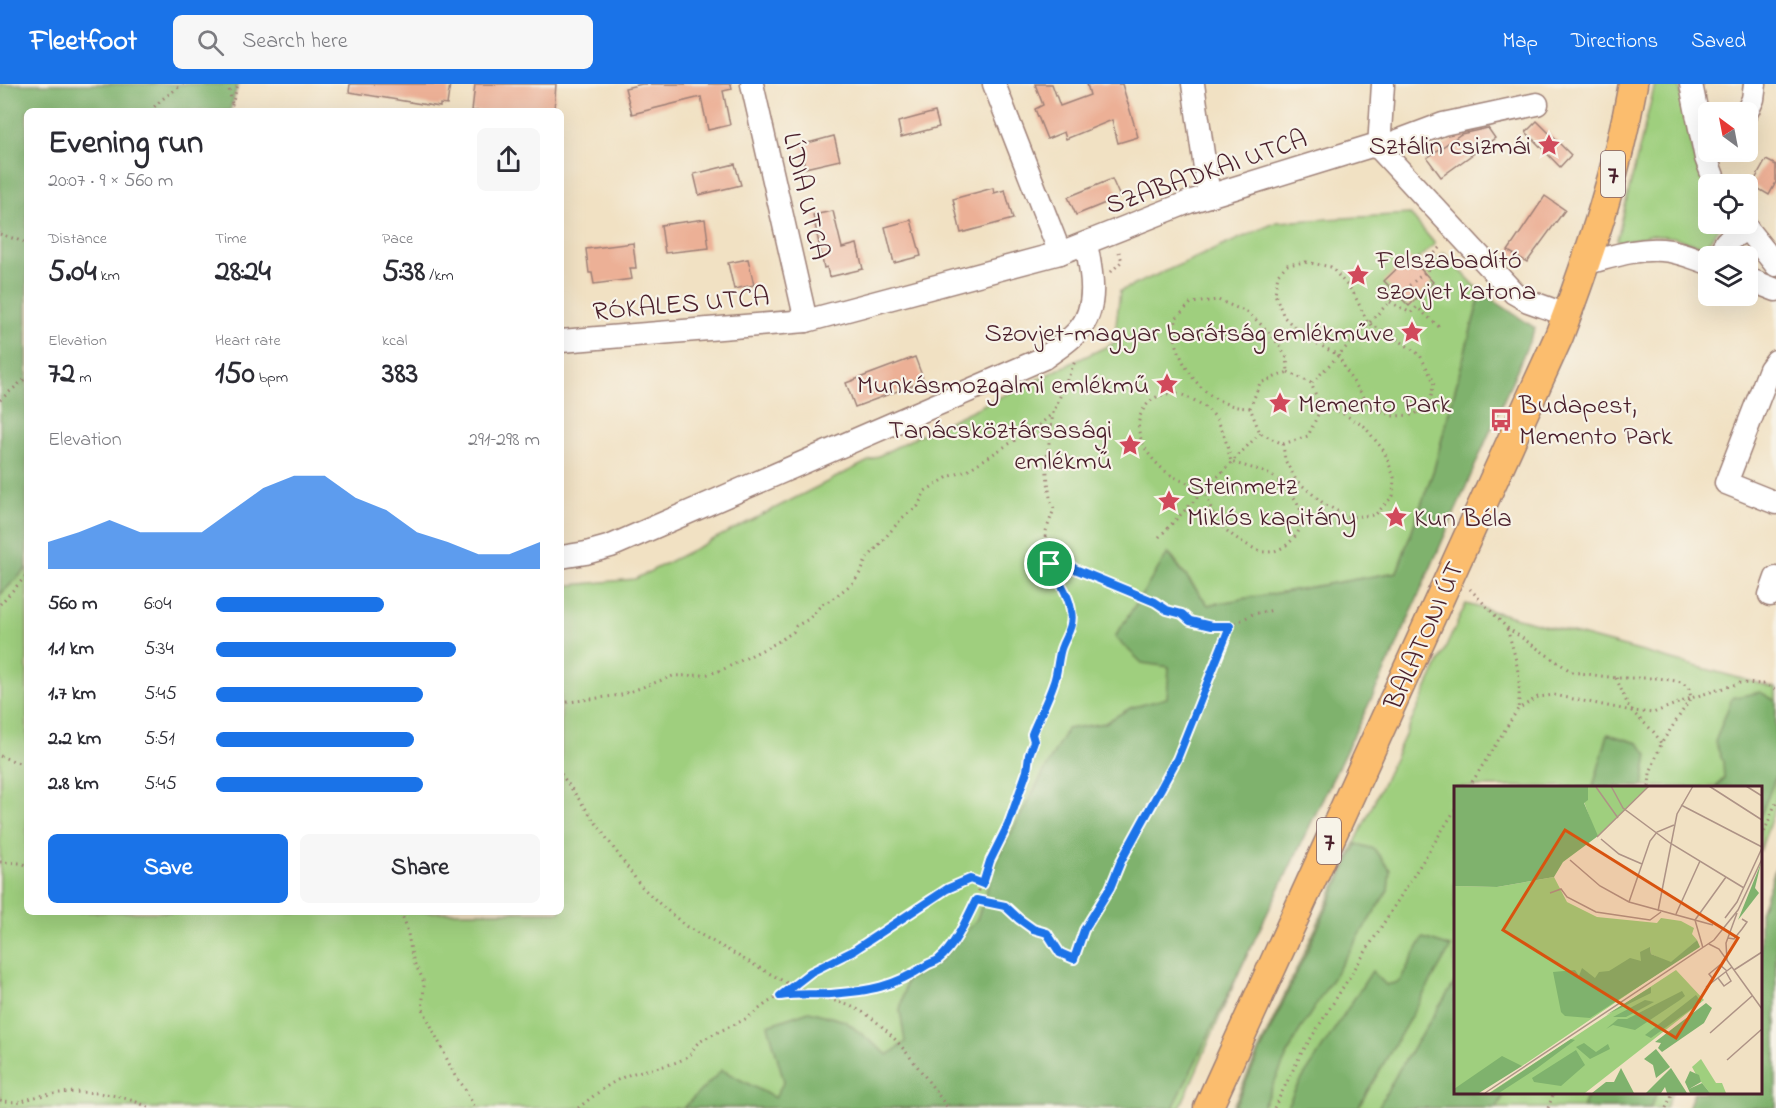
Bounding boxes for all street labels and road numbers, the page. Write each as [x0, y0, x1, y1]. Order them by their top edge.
street label: SZABADKAI UTCA [1101, 121, 1313, 226]
street label: LÍDIA UTCA [771, 129, 838, 264]
road number: 7 [1601, 151, 1625, 197]
street label: RÓKALES UTCA [591, 278, 771, 333]
street label: BALATONI ÚT [1375, 556, 1475, 717]
road number: 7 [1317, 818, 1341, 864]

